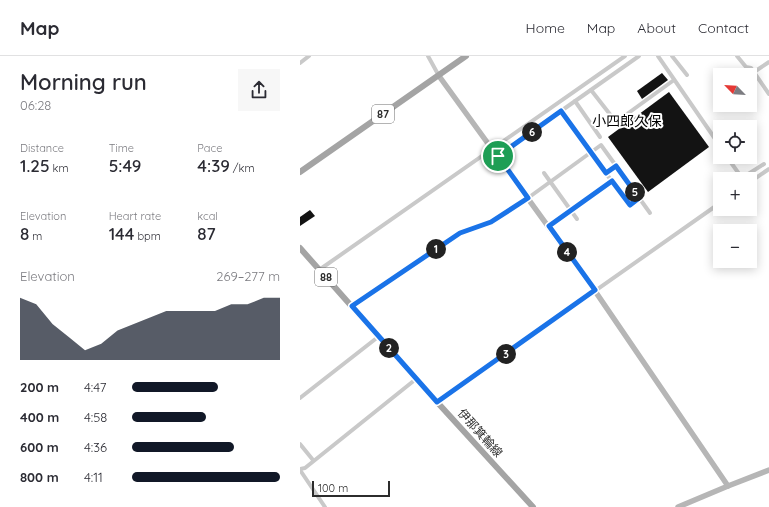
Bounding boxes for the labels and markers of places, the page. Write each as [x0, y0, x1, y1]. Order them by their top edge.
pin: 6 [522, 122, 542, 142]
pin [481, 139, 515, 173]
pin: 5 [625, 182, 645, 202]
pin: 1 [426, 239, 446, 259]
pin: 4 [557, 242, 577, 262]
pin: 2 [379, 338, 399, 358]
pin: 3 [496, 344, 516, 364]

